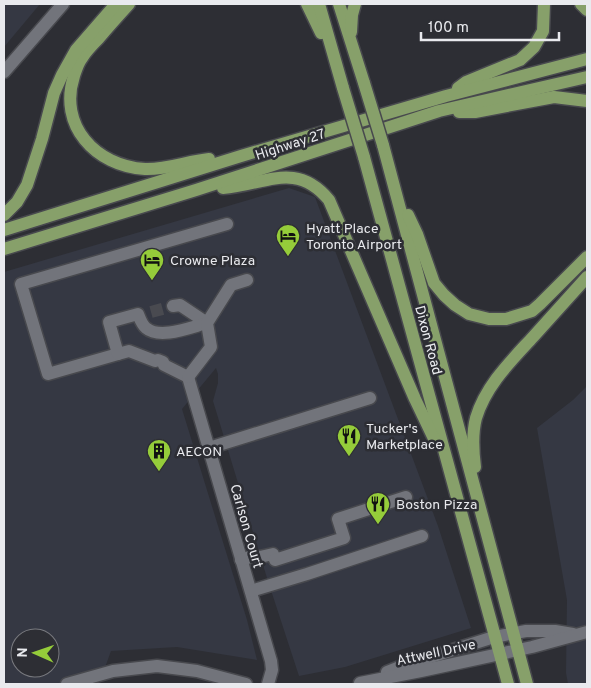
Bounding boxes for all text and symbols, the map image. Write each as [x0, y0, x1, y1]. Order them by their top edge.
scale bar [421, 10, 558, 42]
text: 100 m [428, 19, 469, 38]
street label: Highway 27 [253, 126, 328, 165]
place label: Hyatt Place Toronto Airport [306, 221, 402, 254]
hotel icon: Hyatt Place Toronto Airport [275, 223, 301, 257]
hotel icon: Crowne Plaza [139, 247, 165, 281]
place label: Crowne Plaza [170, 253, 255, 270]
street label: Dixon Road [410, 304, 445, 377]
place label: Tucker's Marketplace [366, 421, 443, 454]
restaurant icon: Tucker's Marketplace [336, 423, 362, 457]
building icon: AECON [146, 438, 172, 472]
place label: AECON [176, 444, 222, 461]
street label: Carlson Court [225, 482, 266, 571]
restaurant icon: Boston Pizza [365, 491, 391, 525]
place label: Boston Pizza [396, 497, 477, 514]
north arrow [10, 628, 60, 678]
street label: Attwell Drive [395, 637, 478, 670]
text: N [15, 647, 32, 658]

